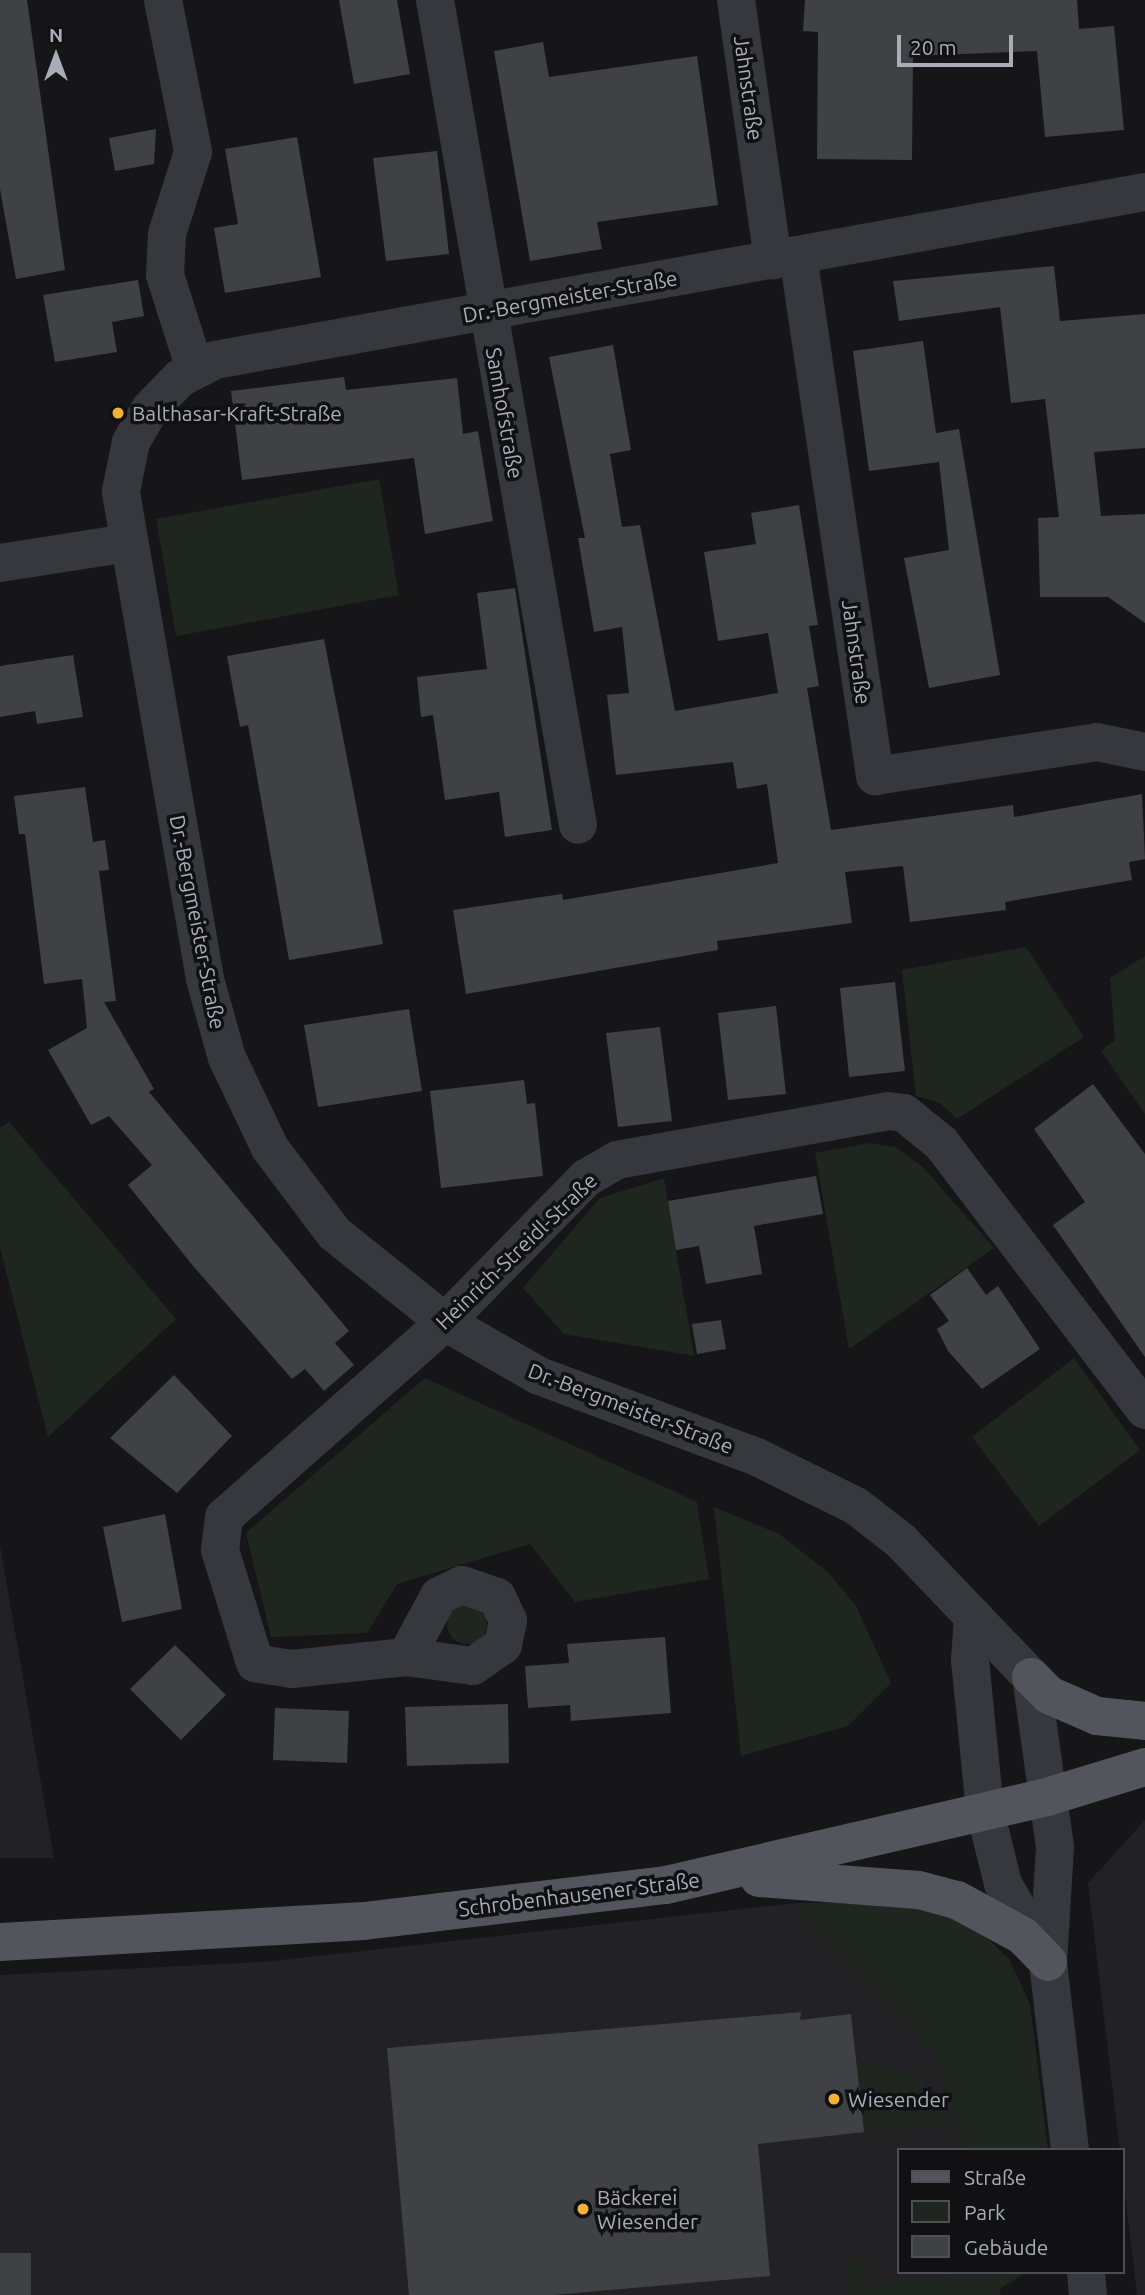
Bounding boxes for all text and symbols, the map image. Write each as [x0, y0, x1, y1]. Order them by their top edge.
north arrow [21, 21, 91, 91]
scale bar [900, 21, 1016, 65]
text: N [49, 24, 63, 46]
street label: Jahnstraße [729, 34, 769, 142]
text: 20 m [910, 35, 957, 59]
street label: Dr.-Bergmeister-Straße [461, 265, 679, 327]
street label: Samhofstraße [481, 346, 529, 480]
place label: Balthasar-Kraft-Straße [132, 400, 342, 426]
marker: Balthasar-Kraft-Straße [110, 405, 126, 421]
street label: Jahnstraße [837, 598, 877, 706]
street label: Dr.-Bergmeister-Straße [165, 813, 231, 1031]
street label: Heinrich-Streidl-Straße [430, 1168, 602, 1334]
street label: Dr.-Bergmeister-Straße [525, 1357, 737, 1459]
street label: Schrobenhausener Straße [457, 1867, 701, 1921]
place label: Wiesender [848, 2086, 949, 2112]
marker: Wiesender [826, 2091, 842, 2107]
legend [897, 2148, 1124, 2274]
text: Straße [964, 2165, 1026, 2189]
place label: Bäckerei Wiesender [597, 2184, 698, 2234]
text: Park [964, 2200, 1006, 2224]
marker: Bäckerei Wiesender [575, 2201, 591, 2217]
text: Gebäude [964, 2235, 1048, 2259]

